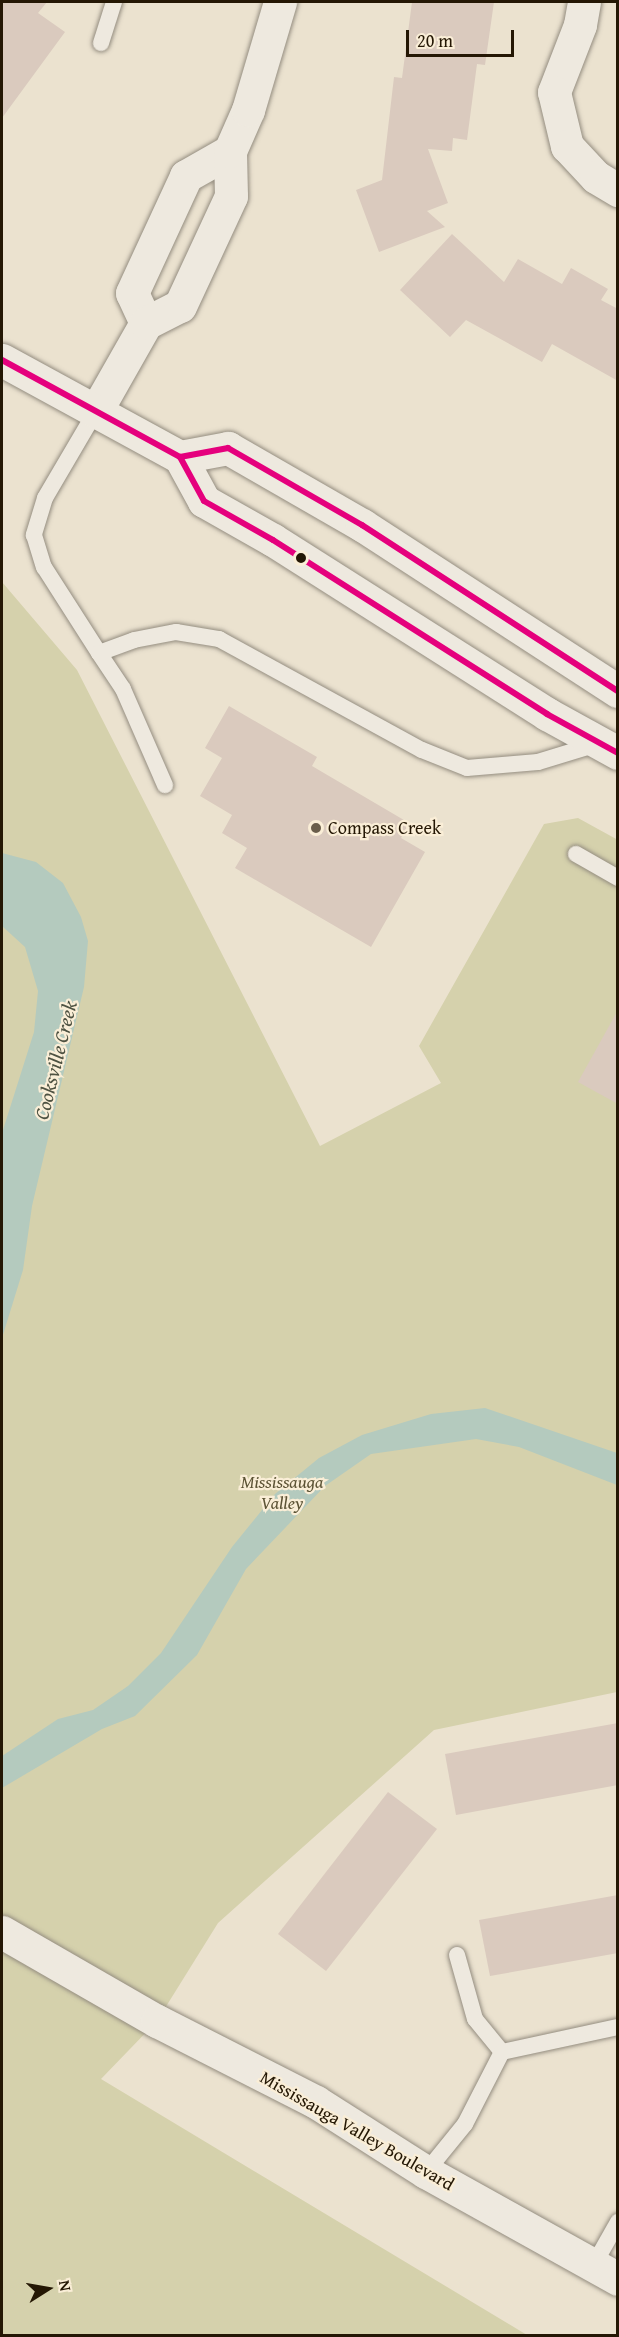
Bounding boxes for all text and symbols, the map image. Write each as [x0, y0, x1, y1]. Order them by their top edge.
scale bar [409, 18, 517, 56]
text: 20 m [417, 27, 453, 54]
unlabelled marker [295, 552, 307, 564]
place label: Compass Creek [328, 817, 441, 839]
marker: Compass Creek [309, 821, 323, 835]
water label: Cooksville Creek [29, 998, 81, 1122]
park label: Mississauga Valley [241, 1472, 323, 1514]
street label: Mississauga Valley Boulevard [256, 2067, 458, 2195]
north arrow [18, 2259, 78, 2319]
text: N [53, 2278, 78, 2293]

